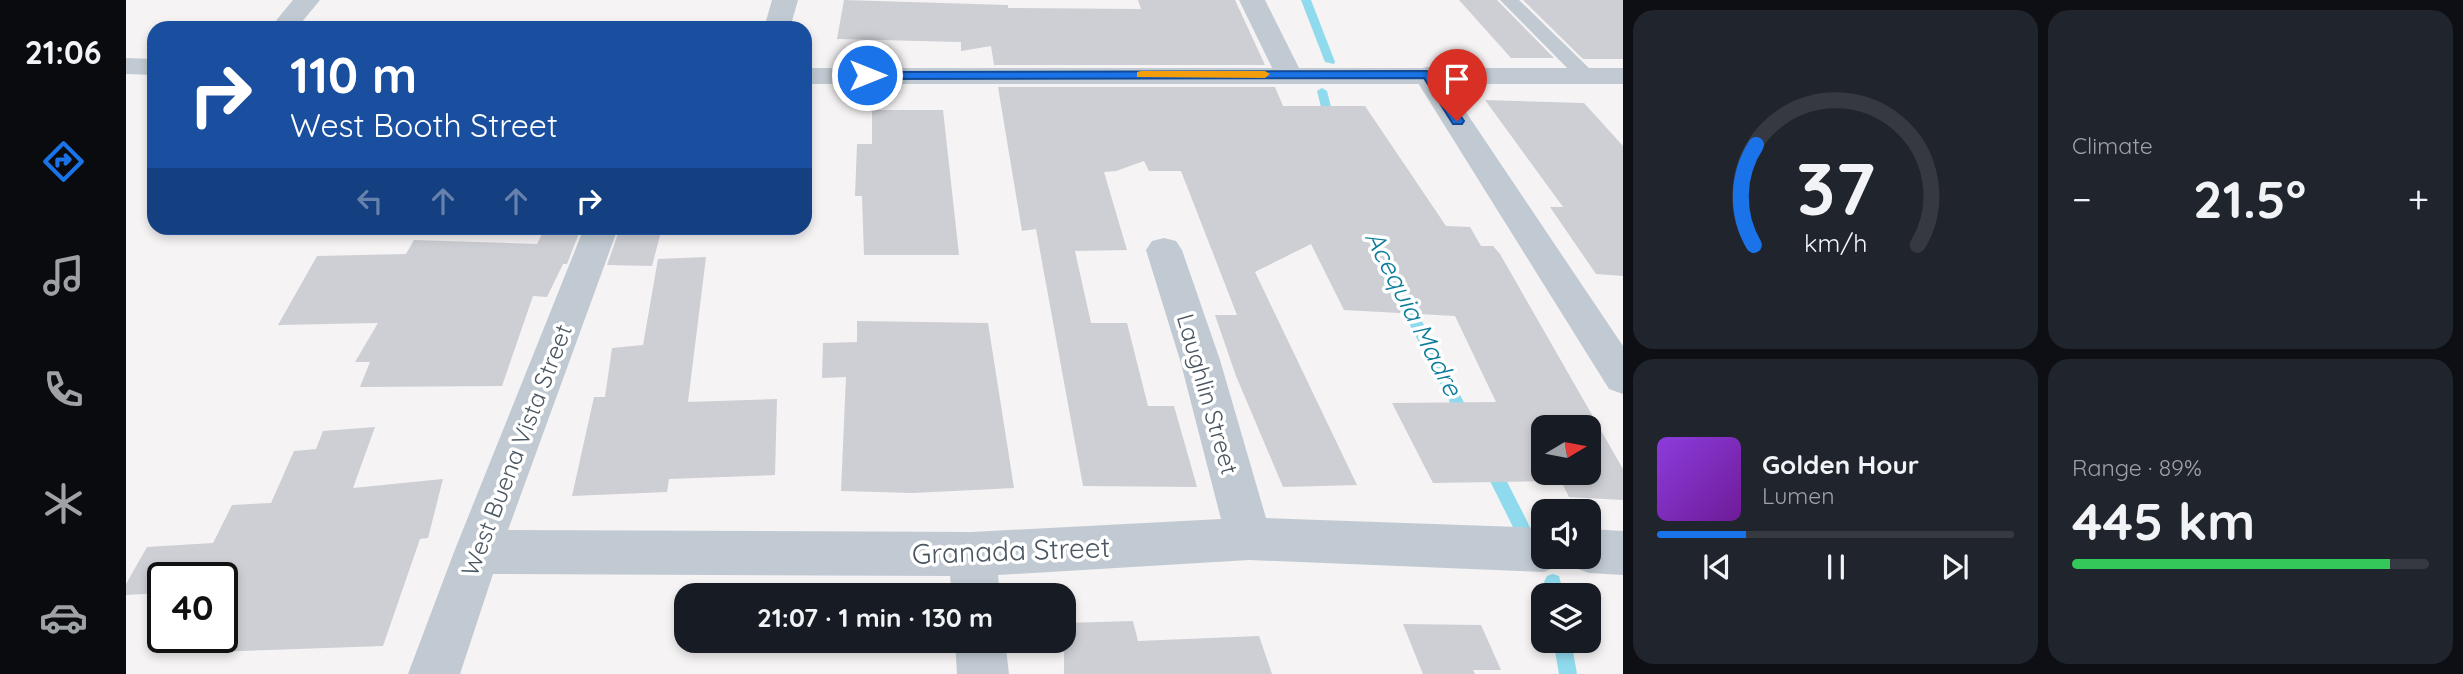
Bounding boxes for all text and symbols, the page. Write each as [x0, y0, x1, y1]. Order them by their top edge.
text: 21:06 [25, 32, 101, 72]
position arrow [830, 38, 904, 112]
text: 110 m [290, 44, 417, 105]
icon: right [175, 49, 266, 140]
pin [1427, 49, 1487, 121]
icon: arrive [1438, 60, 1476, 98]
text: West Booth Street [290, 105, 558, 145]
text: Climate [2072, 131, 2153, 160]
icon: directions [39, 137, 88, 186]
text: 37 [1796, 143, 1875, 234]
text: 21.5° [2193, 166, 2306, 231]
text: − [2072, 175, 2092, 223]
text: + [2408, 175, 2429, 223]
icon: left [351, 182, 389, 220]
icon: ahead [424, 182, 462, 220]
icon: ahead [497, 182, 535, 220]
icon: right [570, 182, 608, 220]
water label: Acequia Madre [1358, 225, 1470, 402]
text: km/h [1804, 227, 1867, 258]
icon: music [39, 251, 88, 300]
street label: Laughlin Street [1171, 310, 1245, 478]
street label: West Buena Vista Street [454, 320, 578, 580]
icon: phone [39, 365, 88, 414]
north arrow [1531, 415, 1601, 485]
map controls [1531, 415, 1601, 653]
text: Golden Hour [1762, 448, 1919, 481]
text: Range · 89% [2072, 453, 2202, 482]
icon: climate [39, 479, 88, 528]
text: Lumen [1762, 481, 1835, 510]
text: 445 km [2072, 488, 2255, 553]
button: sound [1531, 499, 1601, 569]
street label: Granada Street [911, 529, 1111, 571]
icon: previous [1698, 548, 1736, 586]
icon: pause [1817, 548, 1855, 586]
icon: next [1936, 548, 1974, 586]
speed limit sign: 40 [147, 562, 238, 653]
button: layers [1531, 583, 1601, 653]
icon: car [39, 593, 88, 642]
text: 21:07 · 1 min · 130 m [757, 601, 993, 634]

